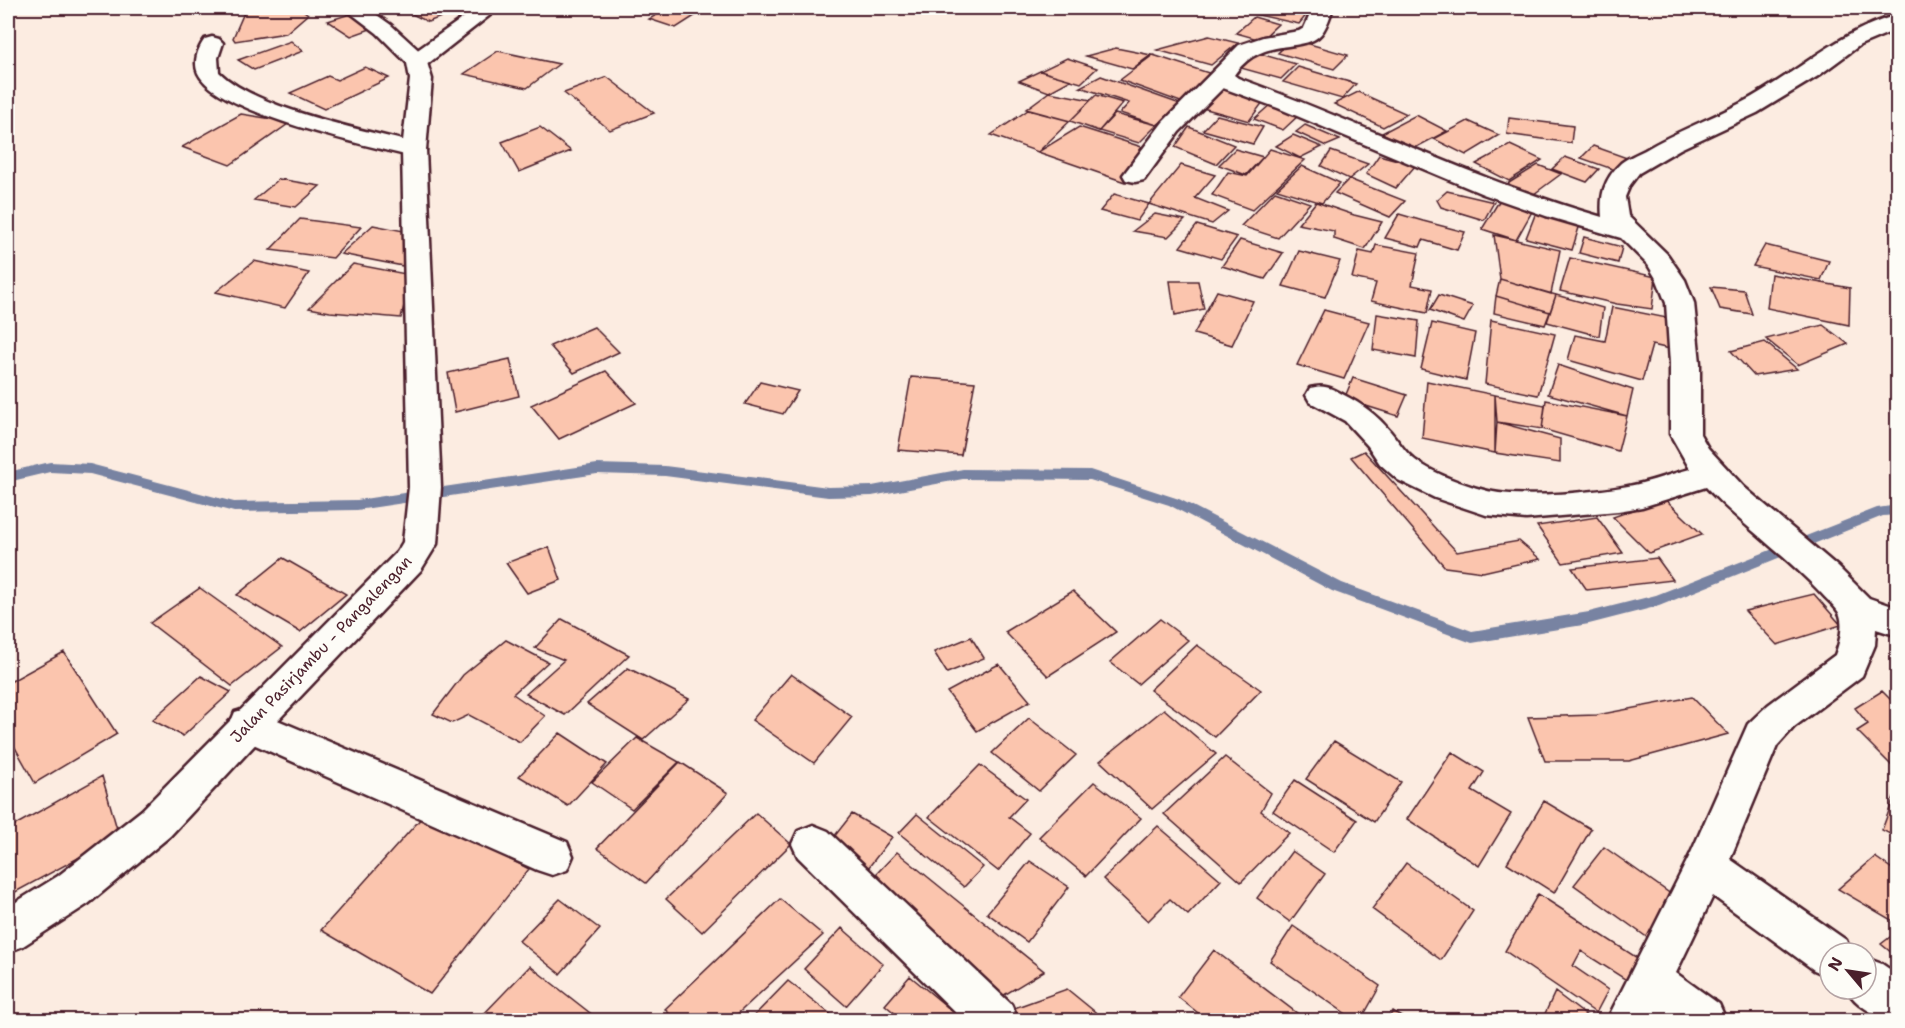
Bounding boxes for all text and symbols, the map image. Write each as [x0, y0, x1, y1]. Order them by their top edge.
street label: Jalan Pasirjambu - Pangalengan [226, 551, 416, 747]
north arrow [1818, 941, 1878, 1001]
text: N [1823, 953, 1848, 975]

